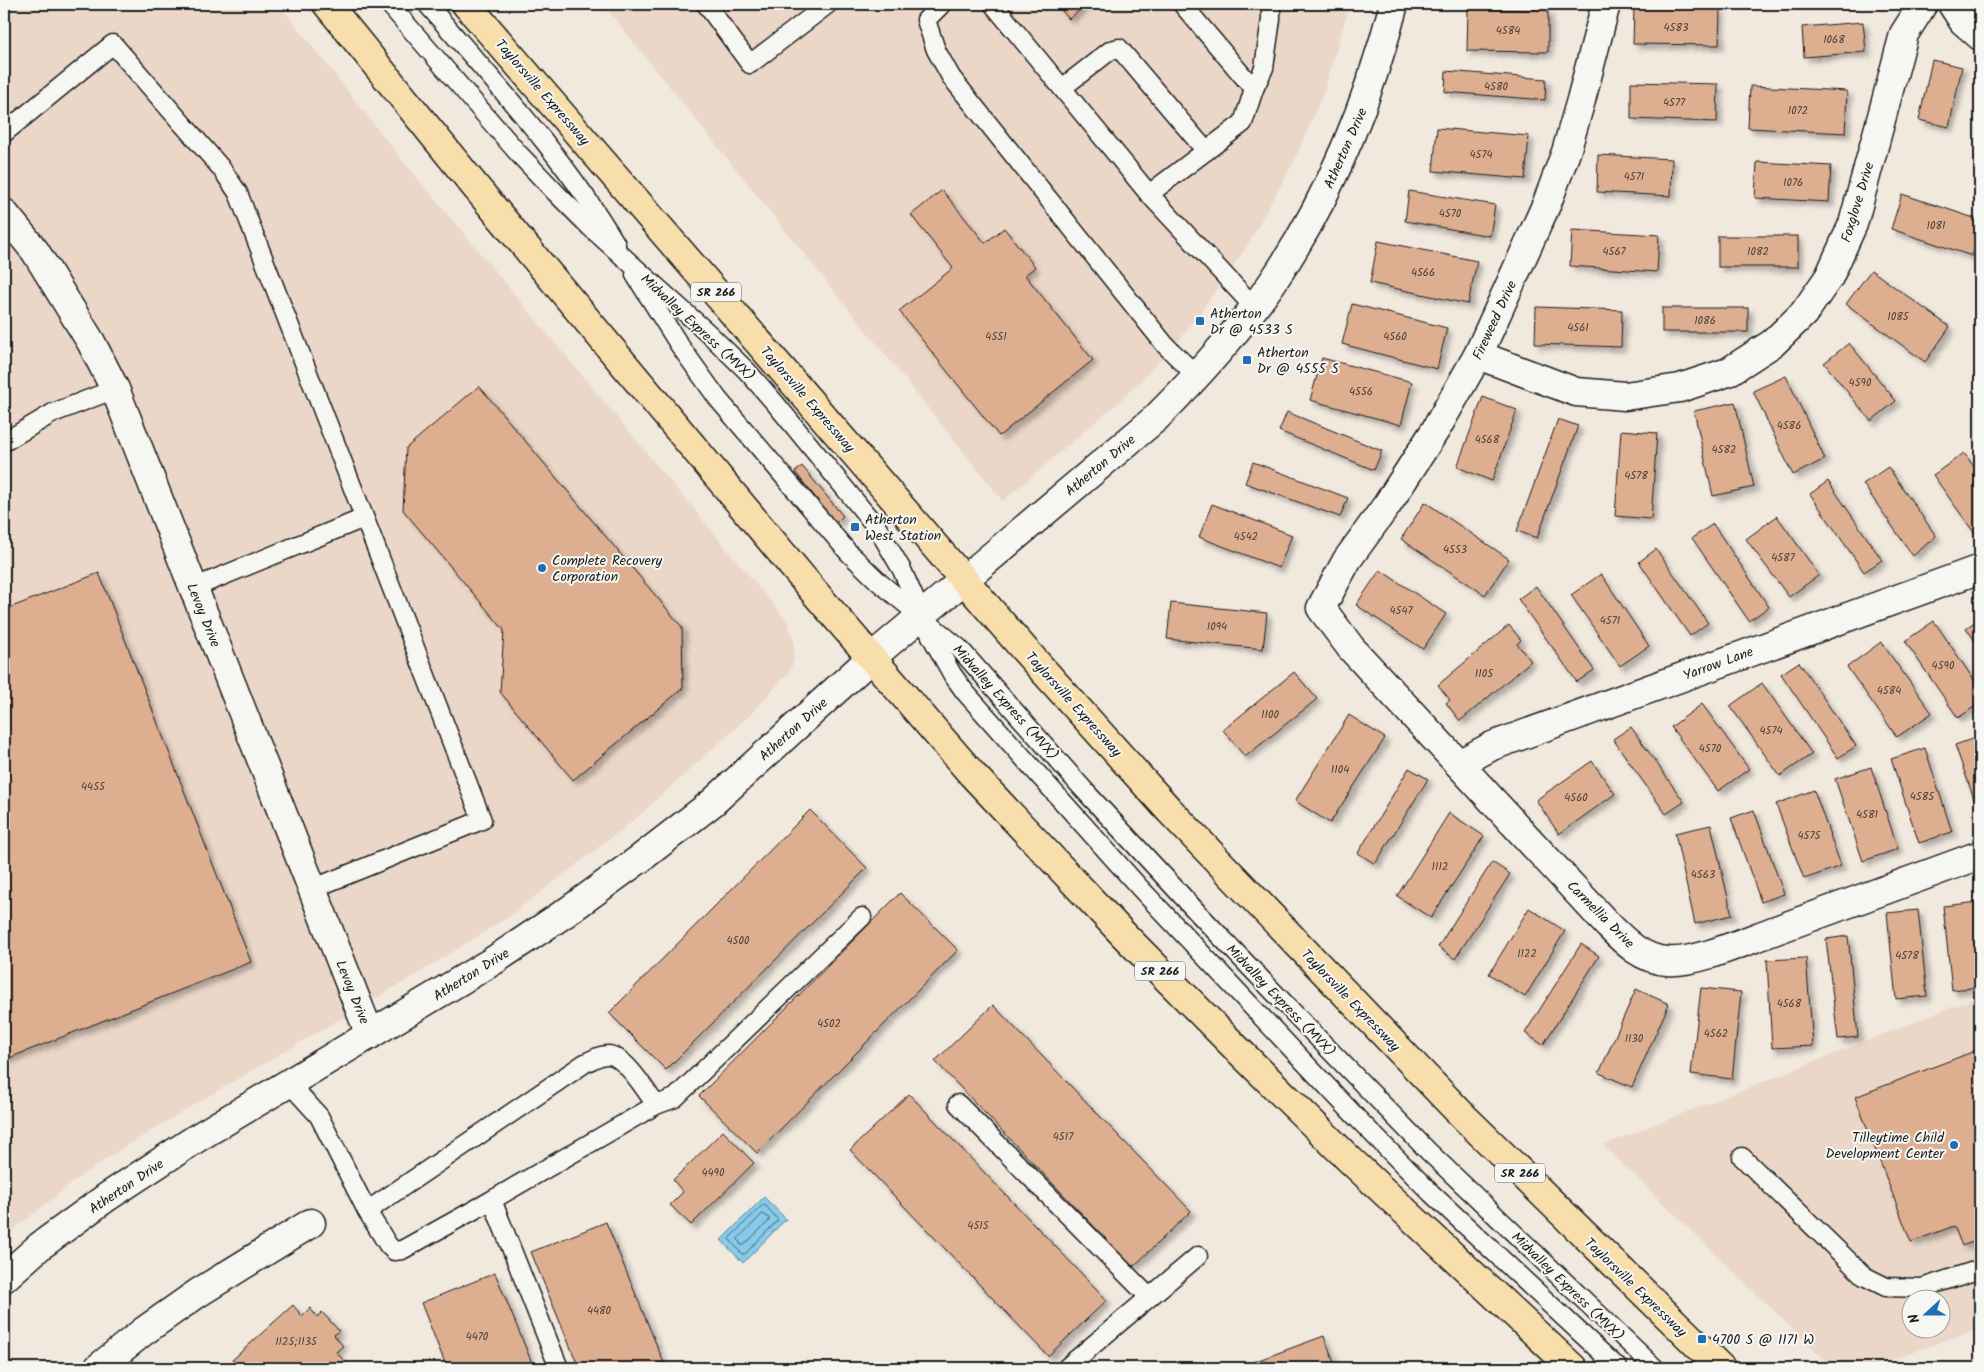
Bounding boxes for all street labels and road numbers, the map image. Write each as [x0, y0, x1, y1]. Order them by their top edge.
street label: Taylorsville Expressway [490, 34, 595, 151]
street label: Atherton Drive [1318, 104, 1374, 192]
street label: Foxglove Drive [1835, 159, 1881, 245]
street label: Midvalley Express (MVX) [635, 269, 760, 387]
street label: Fireweed Drive [1467, 276, 1523, 364]
road number: SR 266 [691, 282, 741, 302]
street label: Taylorsville Expressway [755, 341, 860, 458]
street label: Atherton Drive [1060, 429, 1141, 502]
street label: Levoy Drive [180, 580, 226, 651]
street label: Midvalley Express (MVX) [947, 640, 1063, 766]
street label: Yarrow Lane [1680, 641, 1757, 687]
street label: Taylorsville Expressway [1020, 647, 1127, 763]
street label: Atherton Drive [754, 692, 834, 767]
street label: Carmellia Drive [1561, 876, 1640, 954]
street label: Midvalley Express (MVX) [1220, 939, 1340, 1062]
street label: Atherton Drive [429, 942, 515, 1007]
street label: Taylorsville Expressway [1295, 944, 1405, 1057]
street label: Levoy Drive [329, 957, 375, 1028]
road number: SR 266 [1135, 961, 1185, 980]
street label: Atherton Drive [85, 1153, 169, 1220]
road number: SR 266 [1495, 1164, 1545, 1182]
street label: Midvalley Express (MVX) [1506, 1227, 1629, 1347]
street label: Taylorsville Expressway [1579, 1233, 1692, 1343]

